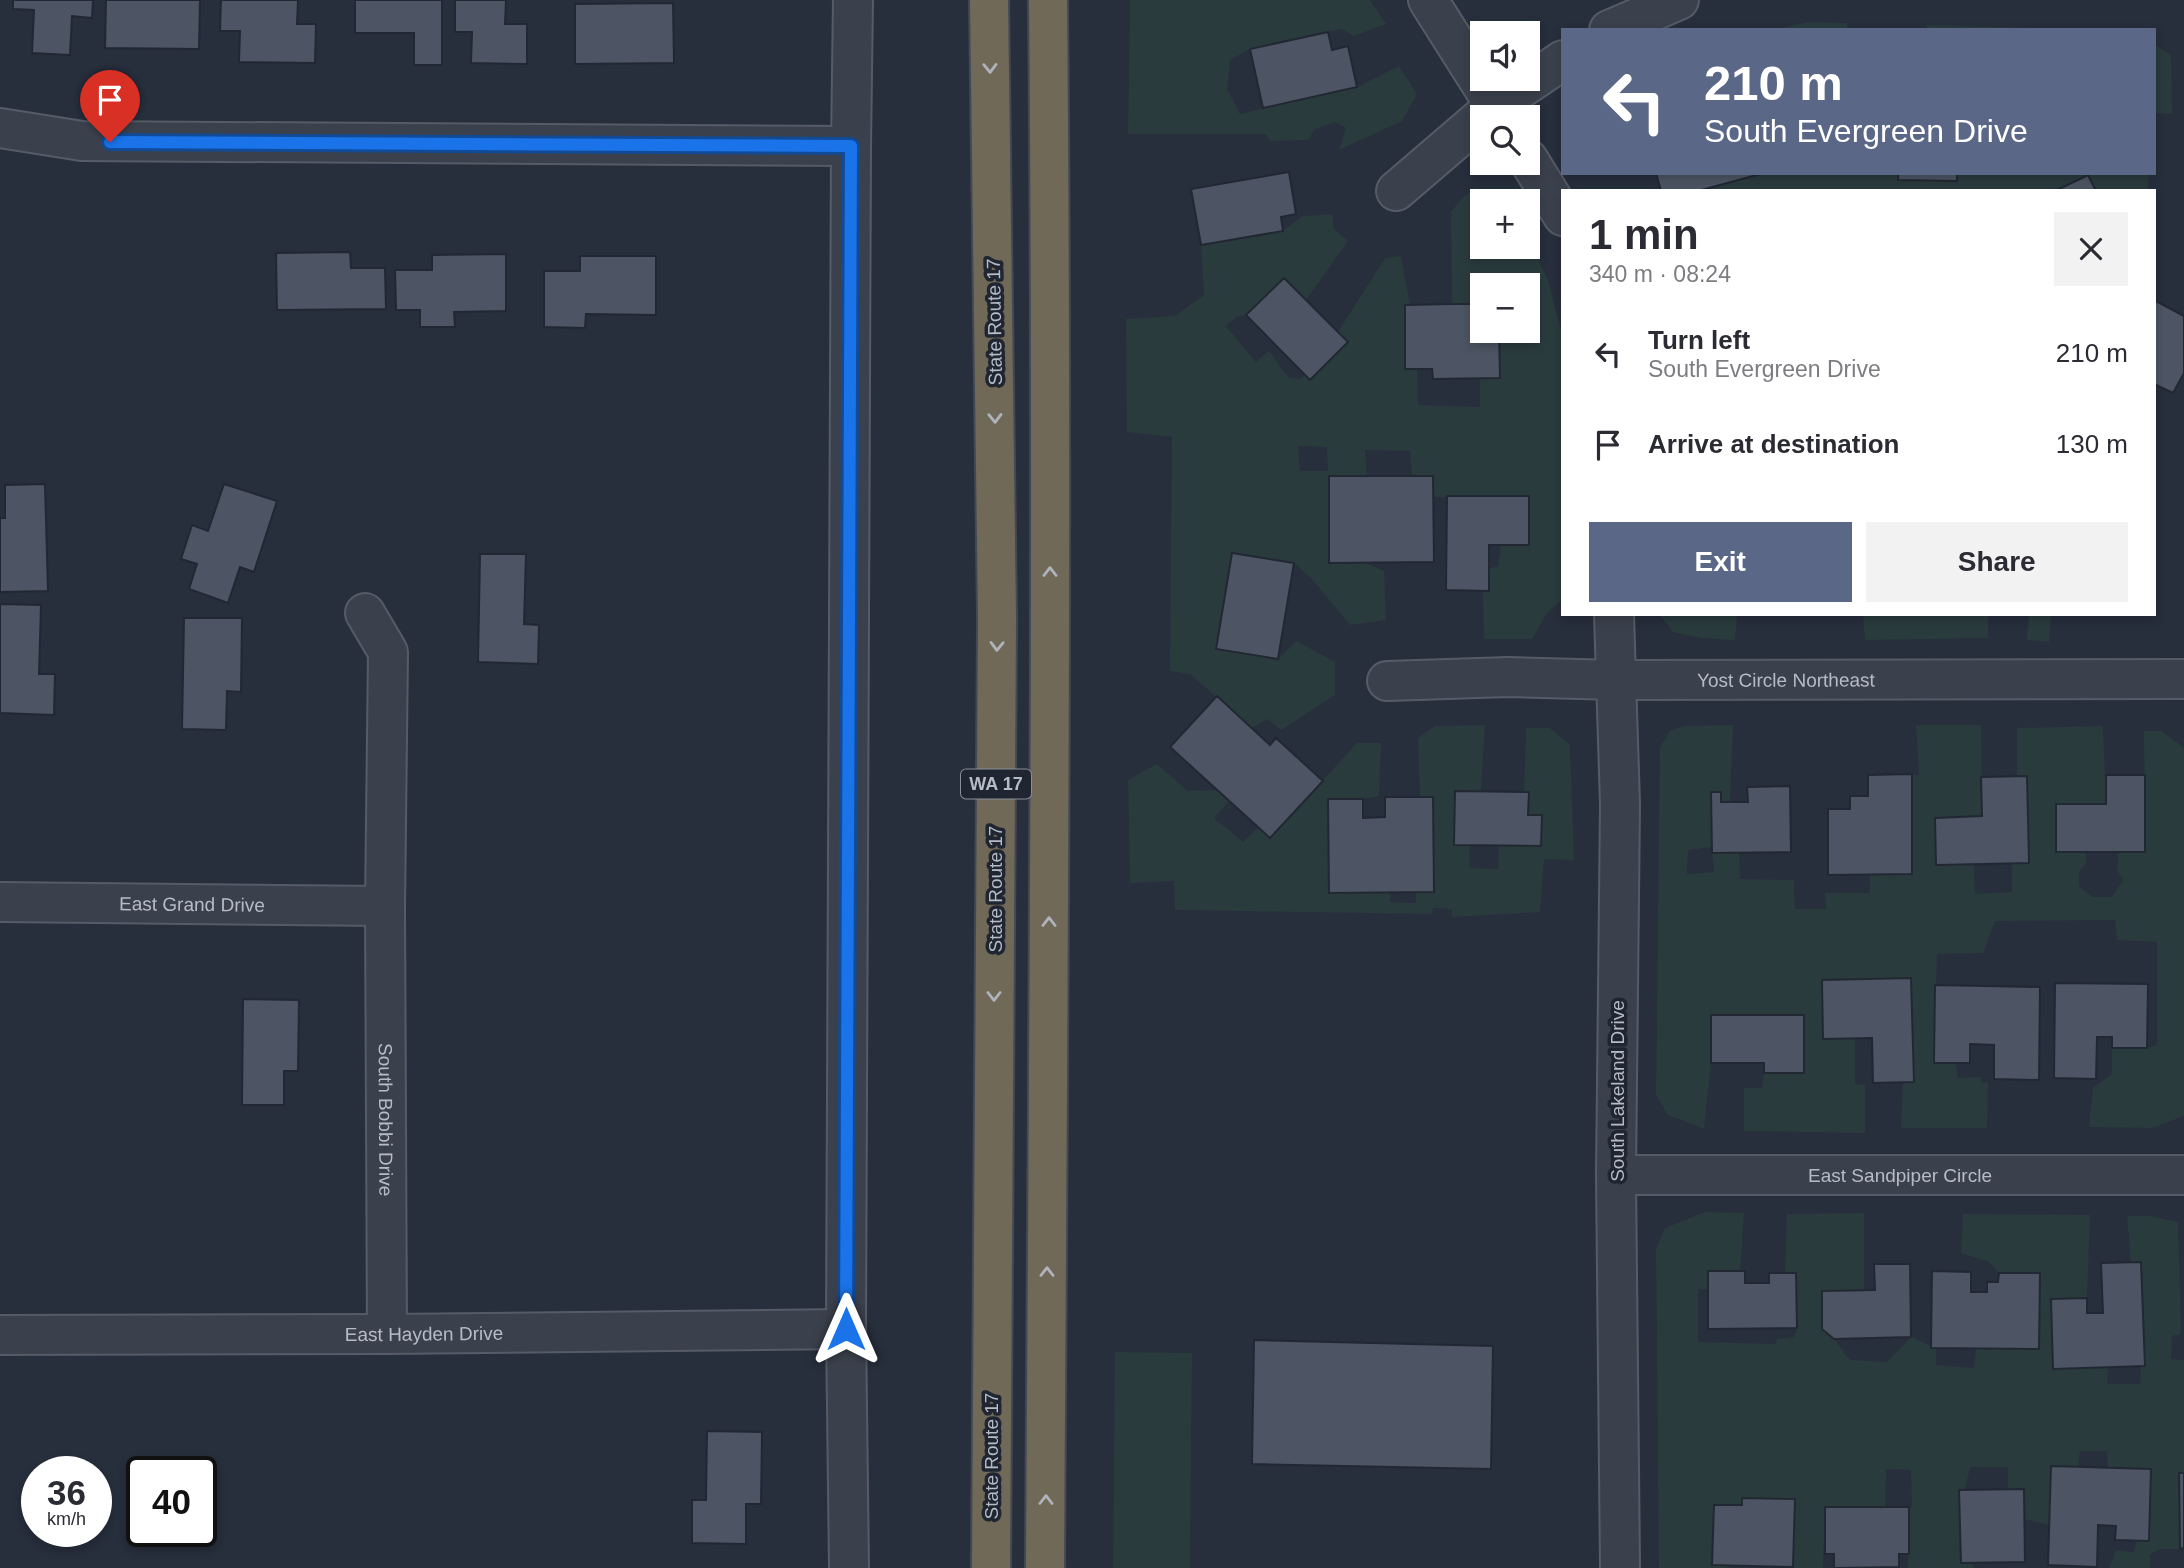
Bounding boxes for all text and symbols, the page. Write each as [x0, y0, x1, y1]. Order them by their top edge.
map controls [1470, 21, 1540, 343]
button: sound [1470, 21, 1540, 91]
icon: left [1589, 56, 1680, 147]
text: 210 m [1704, 56, 1843, 110]
one-way arrow [982, 63, 998, 74]
pin [80, 70, 140, 142]
icon: arrive [91, 81, 129, 119]
button: search [1470, 105, 1540, 175]
text: South Evergreen Drive [1704, 113, 2028, 149]
button: + [1470, 189, 1540, 259]
text: 1 min [1589, 211, 1699, 258]
button: close [2054, 212, 2128, 286]
street label: State Route 17 [983, 258, 1006, 386]
text: 340 m · 08:24 [1589, 261, 1731, 287]
button: − [1470, 273, 1540, 343]
text: Turn left [1648, 325, 1750, 355]
icon: left [1589, 335, 1627, 373]
text: 210 m [2056, 338, 2128, 368]
text: South Evergreen Drive [1648, 356, 1881, 382]
one-way arrow [987, 413, 1003, 424]
icon: arrive [1589, 426, 1627, 464]
text: Arrive at destination [1648, 429, 1899, 459]
text: 130 m [2056, 429, 2128, 459]
button: Exit [1589, 522, 1852, 602]
button: Share [1866, 522, 2128, 602]
one-way arrow [1042, 567, 1058, 577]
one-way arrow [989, 641, 1005, 651]
street label: Yost Circle Northeast [1697, 670, 1876, 691]
road number: WA 17 [961, 770, 1031, 798]
street label: State Route 17 [985, 826, 1006, 952]
street label: East Grand Drive [119, 893, 265, 916]
one-way arrow [1042, 917, 1057, 928]
one-way arrow [986, 991, 1002, 1001]
street label: South Lakeland Drive [1607, 1000, 1628, 1182]
street label: South Bobbi Drive [375, 1043, 396, 1196]
street label: East Sandpiper Circle [1808, 1165, 1992, 1186]
one-way arrow [1039, 1267, 1055, 1277]
position arrow [809, 1292, 883, 1366]
street label: East Hayden Drive [345, 1323, 503, 1345]
street label: State Route 17 [981, 1393, 1002, 1519]
speed limit sign: 40 [126, 1456, 217, 1547]
text: 36 [47, 1473, 86, 1512]
one-way arrow [1038, 1494, 1053, 1505]
text: km/h [47, 1509, 86, 1529]

